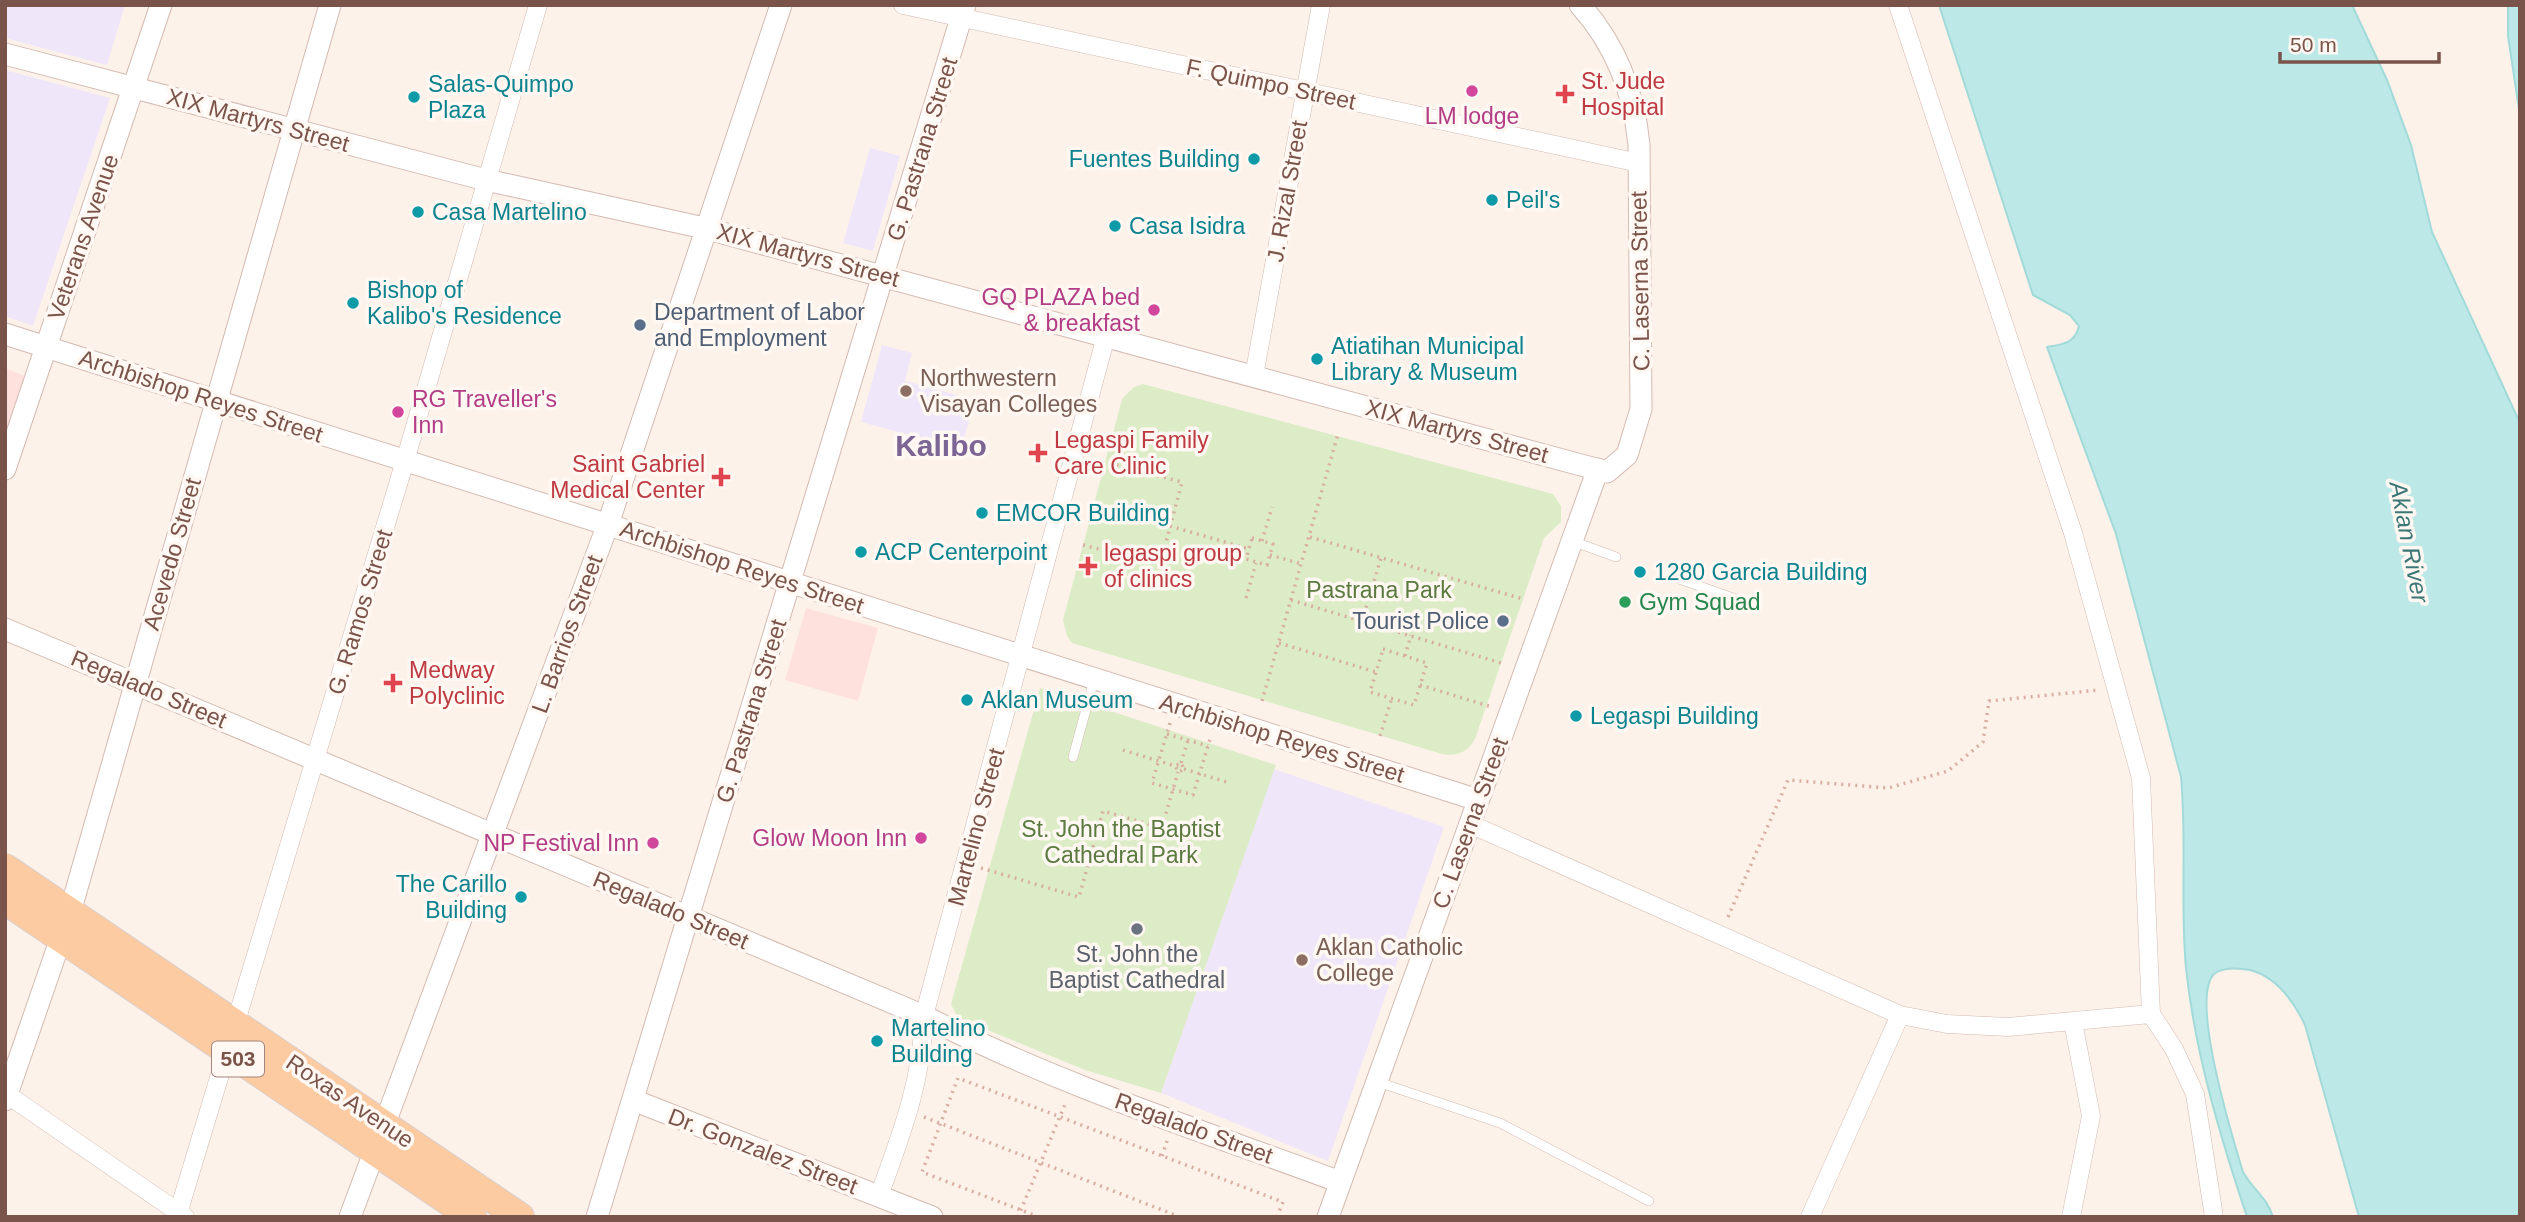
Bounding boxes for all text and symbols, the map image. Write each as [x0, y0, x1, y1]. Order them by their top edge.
scale bar [2280, 21, 2439, 65]
text: 50 m [2290, 33, 2337, 56]
street label: F. Quimpo Street [1184, 53, 1359, 115]
street label: G. Pastrana Street [882, 54, 962, 244]
place label: St. Jude Hospital [1581, 68, 1665, 120]
place label: Salas-Quimpo Plaza [428, 71, 574, 123]
street label: XIX Martyrs Street [164, 83, 353, 157]
marker: LM lodge [1464, 83, 1480, 99]
marker: St. Jude Hospital [1555, 84, 1575, 104]
marker: Salas-Quimpo Plaza [406, 89, 422, 105]
place label: LM lodge [1425, 103, 1519, 129]
street label: J. Rizal Street [1262, 118, 1312, 264]
place label: Fuentes Building [1069, 146, 1240, 172]
street label: Veterans Avenue [42, 151, 124, 323]
marker: Fuentes Building [1246, 151, 1262, 167]
place label: Peil's [1506, 187, 1560, 213]
street label: C. Laserna Street [1625, 190, 1655, 371]
marker: Peil's [1484, 192, 1500, 208]
place label: Casa Martelino [432, 199, 587, 225]
marker: Casa Martelino [410, 204, 426, 220]
place label: Casa Isidra [1129, 213, 1246, 239]
street label: XIX Martyrs Street [714, 218, 903, 292]
marker: Casa Isidra [1107, 218, 1123, 234]
place label: Bishop of Kalibo's Residence [367, 277, 562, 329]
place label: GQ PLAZA bed & breakfast [981, 284, 1141, 336]
marker: Bishop of Kalibo's Residence [345, 295, 361, 311]
place label: Department of Labor and Employment [654, 299, 865, 351]
marker: GQ PLAZA bed & breakfast [1146, 302, 1162, 318]
marker: Department of Labor and Employment [632, 317, 648, 333]
place label: Atiatihan Municipal Library & Museum [1331, 333, 1524, 385]
street label: Archbishop Reyes Street [76, 344, 327, 448]
marker: Atiatihan Municipal Library & Museum [1309, 351, 1325, 367]
place label: Northwestern Visayan Colleges [920, 365, 1097, 417]
marker: Northwestern Visayan Colleges [898, 383, 914, 399]
place label: RG Traveller's Inn [412, 386, 557, 438]
street label: XIX Martyrs Street [1363, 394, 1552, 468]
marker: RG Traveller's Inn [390, 404, 406, 420]
place label: Legaspi Family Care Clinic [1054, 427, 1209, 479]
district label: Kalibo [895, 429, 987, 462]
marker: Legaspi Family Care Clinic [1028, 443, 1048, 463]
place label: Saint Gabriel Medical Center [550, 451, 705, 503]
marker: Saint Gabriel Medical Center [711, 467, 731, 487]
street label: Acevedo Street [138, 474, 206, 633]
water label: Aklan River [2384, 477, 2435, 606]
place label: EMCOR Building [996, 500, 1170, 526]
marker: EMCOR Building [974, 505, 990, 521]
street label: Archbishop Reyes Street [617, 515, 868, 619]
street label: G. Ramos Street [323, 526, 398, 698]
place label: ACP Centerpoint [875, 539, 1048, 565]
place label: legaspi group of clinics [1104, 540, 1242, 592]
marker: ACP Centerpoint [853, 544, 869, 560]
street label: L. Barrios Street [526, 551, 608, 717]
marker: legaspi group of clinics [1078, 556, 1098, 576]
place label: 1280 Garcia Building [1654, 559, 1868, 585]
marker: 1280 Garcia Building [1632, 564, 1648, 580]
park label: Pastrana Park [1306, 577, 1452, 603]
place label: Gym Squad [1639, 589, 1760, 615]
marker: Gym Squad [1617, 594, 1633, 610]
place label: Tourist Police [1352, 608, 1489, 634]
marker: Tourist Police [1495, 613, 1511, 629]
street label: G. Pastrana Street [711, 616, 791, 806]
street label: Regalado Street [67, 645, 231, 734]
place label: Medway Polyclinic [409, 657, 505, 709]
marker: Medway Polyclinic [383, 673, 403, 693]
place label: Aklan Museum [981, 687, 1133, 713]
street label: Archbishop Reyes Street [1157, 688, 1408, 788]
marker: Aklan Museum [959, 692, 975, 708]
place label: Legaspi Building [1590, 703, 1759, 729]
marker: Legaspi Building [1568, 708, 1584, 724]
street label: C. Laserna Street [1427, 733, 1513, 912]
street label: Martelino Street [942, 745, 1010, 909]
park label: St. John the Baptist Cathedral Park [1021, 816, 1221, 868]
place label: Glow Moon Inn [752, 825, 907, 851]
place label: NP Festival Inn [483, 830, 639, 856]
marker: Glow Moon Inn [913, 830, 929, 846]
marker: NP Festival Inn [645, 835, 661, 851]
street label: Regalado Street [589, 866, 753, 955]
place label: The Carillo Building [396, 871, 507, 923]
marker: The Carillo Building [513, 889, 529, 905]
marker: St. John the Baptist Cathedral [1129, 921, 1145, 937]
place label: Aklan Catholic College [1316, 934, 1463, 986]
place label: St. John the Baptist Cathedral [1049, 941, 1225, 993]
marker: Aklan Catholic College [1294, 952, 1310, 968]
place label: Martelino Building [891, 1015, 986, 1067]
marker: Martelino Building [869, 1033, 885, 1049]
road number: 503 [212, 1042, 264, 1076]
street label: Roxas Avenue [281, 1049, 419, 1153]
street label: Regalado Street [1111, 1087, 1277, 1169]
street label: Dr. Gonzalez Street [665, 1103, 862, 1199]

